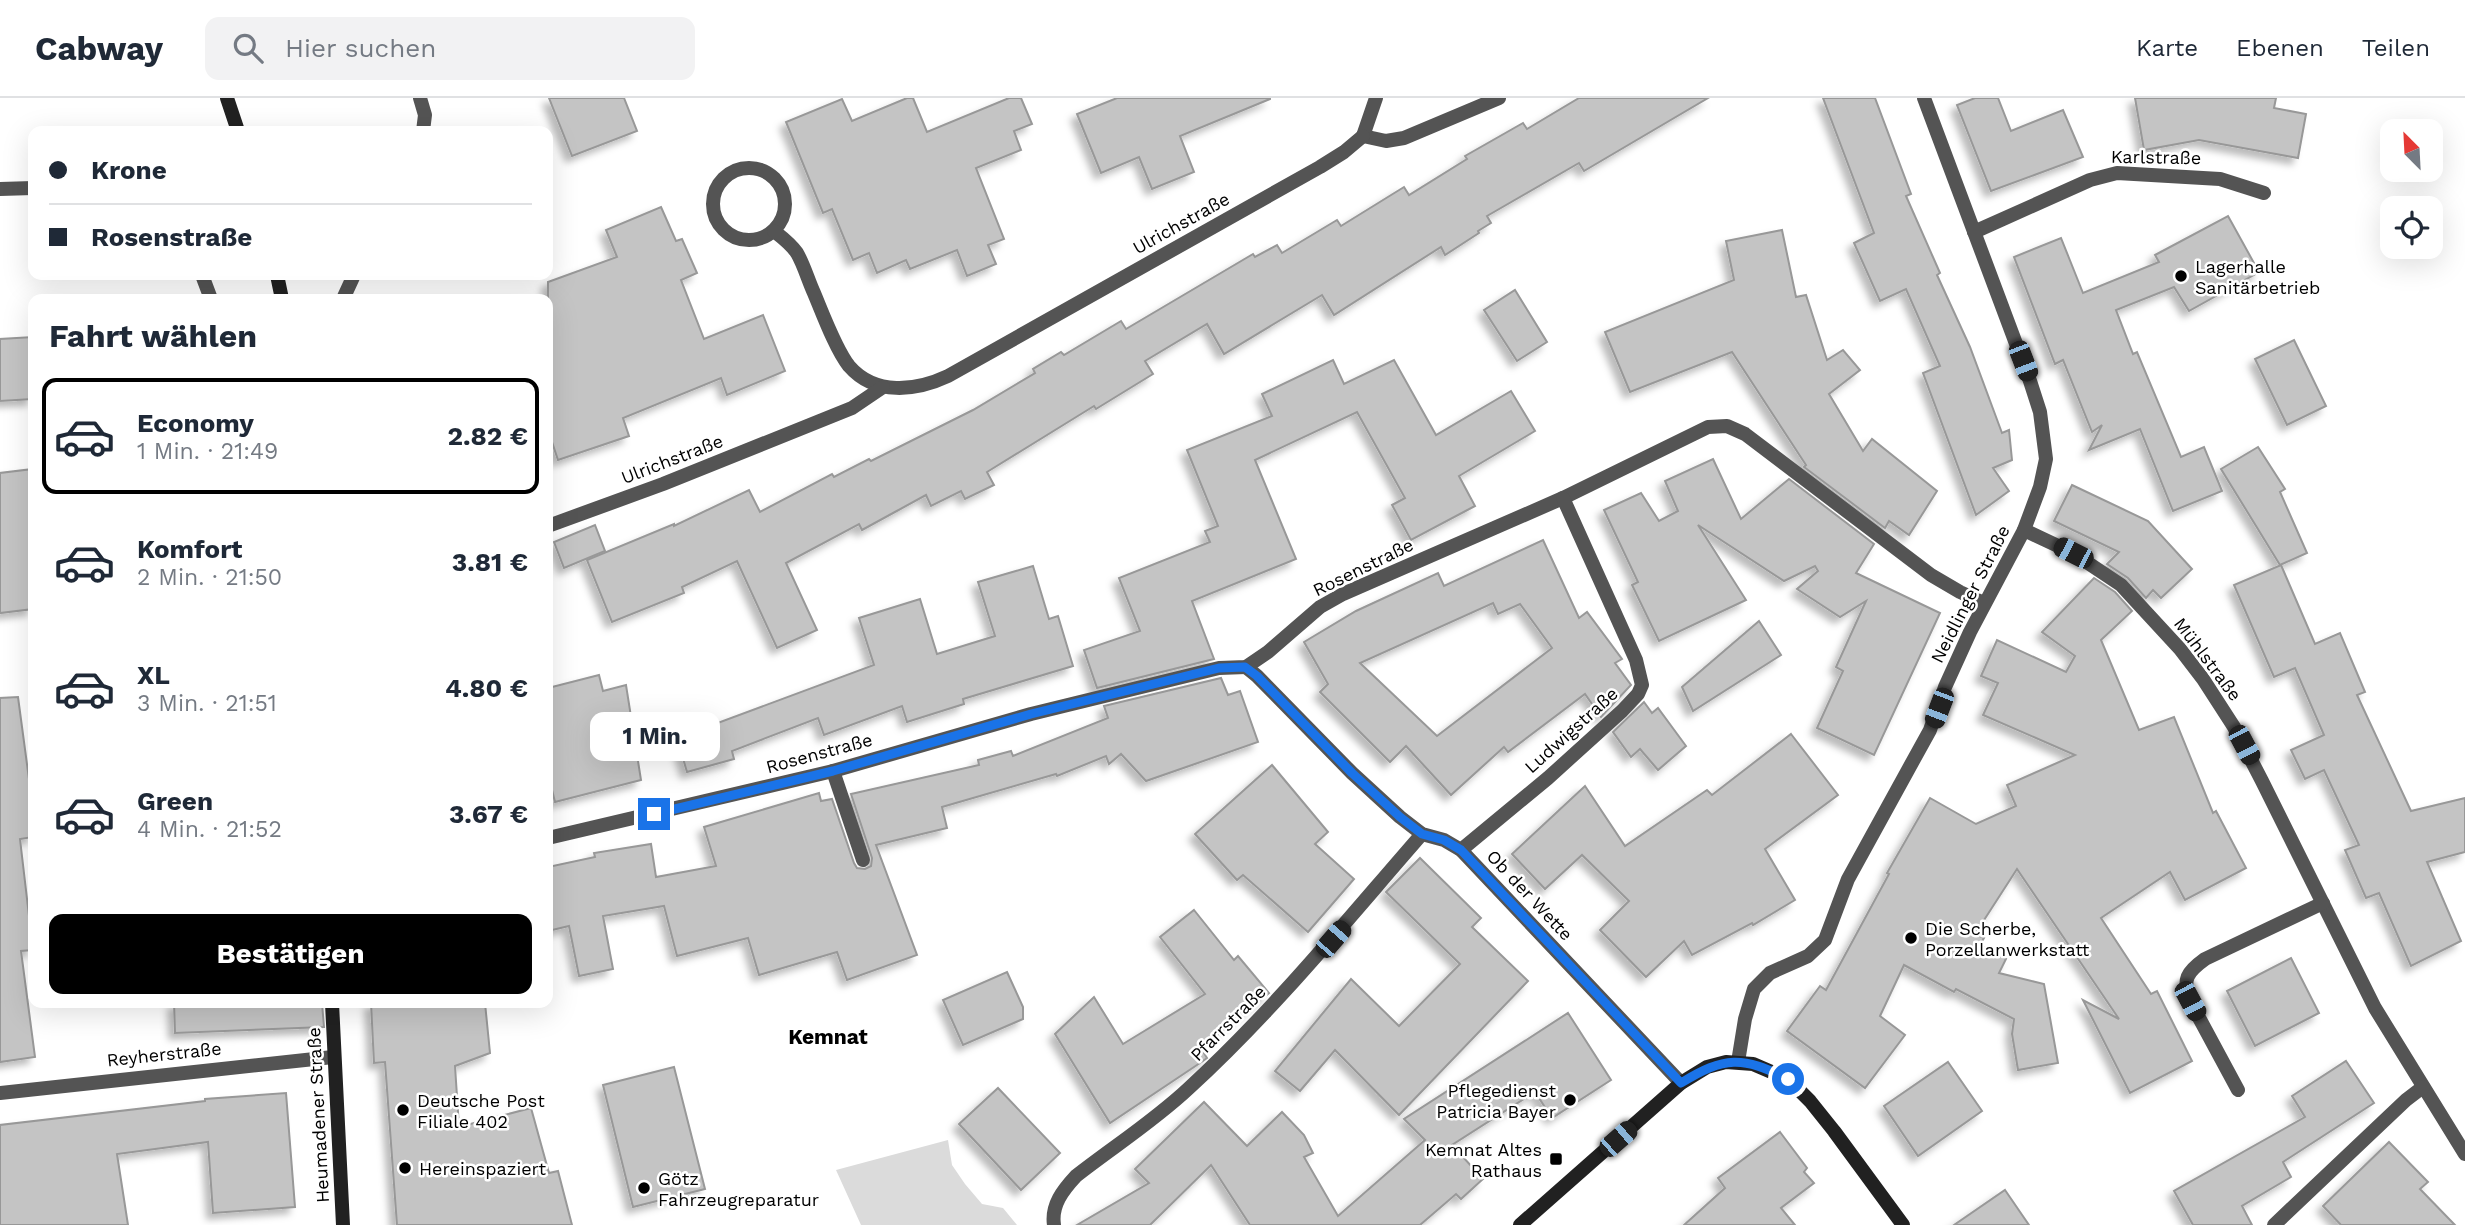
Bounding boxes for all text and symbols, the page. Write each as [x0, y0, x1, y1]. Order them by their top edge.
search box [205, 17, 695, 80]
text: Cabway [35, 29, 163, 68]
icon: search [229, 29, 267, 67]
text: Hier suchen [285, 33, 436, 63]
text: Karte [2136, 34, 2198, 62]
text: Ebenen [2236, 34, 2324, 62]
text: Teilen [2362, 34, 2430, 62]
north arrow [2380, 119, 2443, 182]
map controls [2380, 119, 2443, 259]
street label: Karlstraße [2111, 146, 2201, 168]
text: Krone [91, 155, 167, 185]
street label: Ulrichstraße [1129, 188, 1233, 258]
button: locate [2380, 196, 2443, 259]
text: Rosenstraße [91, 222, 252, 252]
place label: Lagerhalle Sanitärbetrieb [2195, 256, 2320, 298]
marker: Lagerhalle Sanitärbetrieb [2173, 268, 2189, 284]
text: Fahrt wählen [49, 317, 257, 355]
car [2006, 338, 2041, 384]
icon: car [53, 405, 116, 468]
text: Economy [137, 408, 254, 438]
text: 2.82 € [447, 421, 528, 451]
street label: Ulrichstraße [618, 430, 726, 488]
text: 1 Min. · 21:49 [137, 438, 278, 465]
street label: Neidlinger Straße [1926, 522, 2014, 666]
icon: car [53, 531, 116, 594]
text: Komfort [137, 534, 242, 564]
street label: Rosenstraße [1309, 534, 1417, 600]
car [2050, 534, 2097, 572]
text: 3.81 € [452, 547, 528, 577]
text: 2 Min. · 21:50 [137, 564, 282, 591]
street label: Mühlstraße [2170, 613, 2246, 705]
icon: car [53, 657, 116, 720]
text: XL [137, 660, 170, 690]
text: 4.80 € [445, 673, 528, 703]
street label: Ludwigstraße [1520, 683, 1622, 777]
car [1922, 685, 1957, 731]
text: 3 Min. · 21:51 [137, 690, 277, 717]
callout: 1 Min. [589, 712, 719, 762]
car [2225, 722, 2264, 768]
text: 1 Min. [622, 723, 688, 750]
street label: Rosenstraße [764, 729, 874, 777]
icon: car [53, 783, 116, 846]
text: Green [137, 786, 213, 816]
route end [638, 798, 670, 830]
text: 3.67 € [449, 799, 528, 829]
text: 4 Min. · 21:52 [137, 816, 282, 843]
street label: Ob der Wette [1483, 845, 1577, 945]
button: Bestätigen [49, 914, 532, 994]
car [1312, 916, 1355, 962]
place label: Die Scherbe, Porzellanwerkstatt [1925, 918, 2090, 960]
marker: Die Scherbe, Porzellanwerkstatt [1903, 930, 1919, 946]
car [2171, 978, 2210, 1024]
street label: Pfarrstraße [1186, 981, 1270, 1065]
district label: Kemnat [788, 1024, 868, 1049]
street label: Heumadener Straße [303, 1027, 333, 1203]
street label: Reyherstraße [106, 1038, 222, 1070]
route start [1772, 1063, 1804, 1095]
place label: Pflegedienst Patricia Bayer [1436, 1080, 1556, 1122]
place label: Deutsche Post Filiale 402 [417, 1090, 545, 1132]
marker: Pflegedienst Patricia Bayer [1562, 1092, 1578, 1108]
marker: Deutsche Post Filiale 402 [395, 1102, 411, 1118]
car [1596, 1117, 1641, 1161]
place label: Kemnat Altes Rathaus [1425, 1139, 1542, 1181]
marker: Kemnat Altes Rathaus [1548, 1151, 1564, 1167]
place label: Hereinspaziert [419, 1158, 546, 1179]
marker: Hereinspaziert [397, 1160, 413, 1176]
place label: Götz Fahrzeugreparatur [658, 1168, 819, 1210]
marker: Götz Fahrzeugreparatur [636, 1180, 652, 1196]

